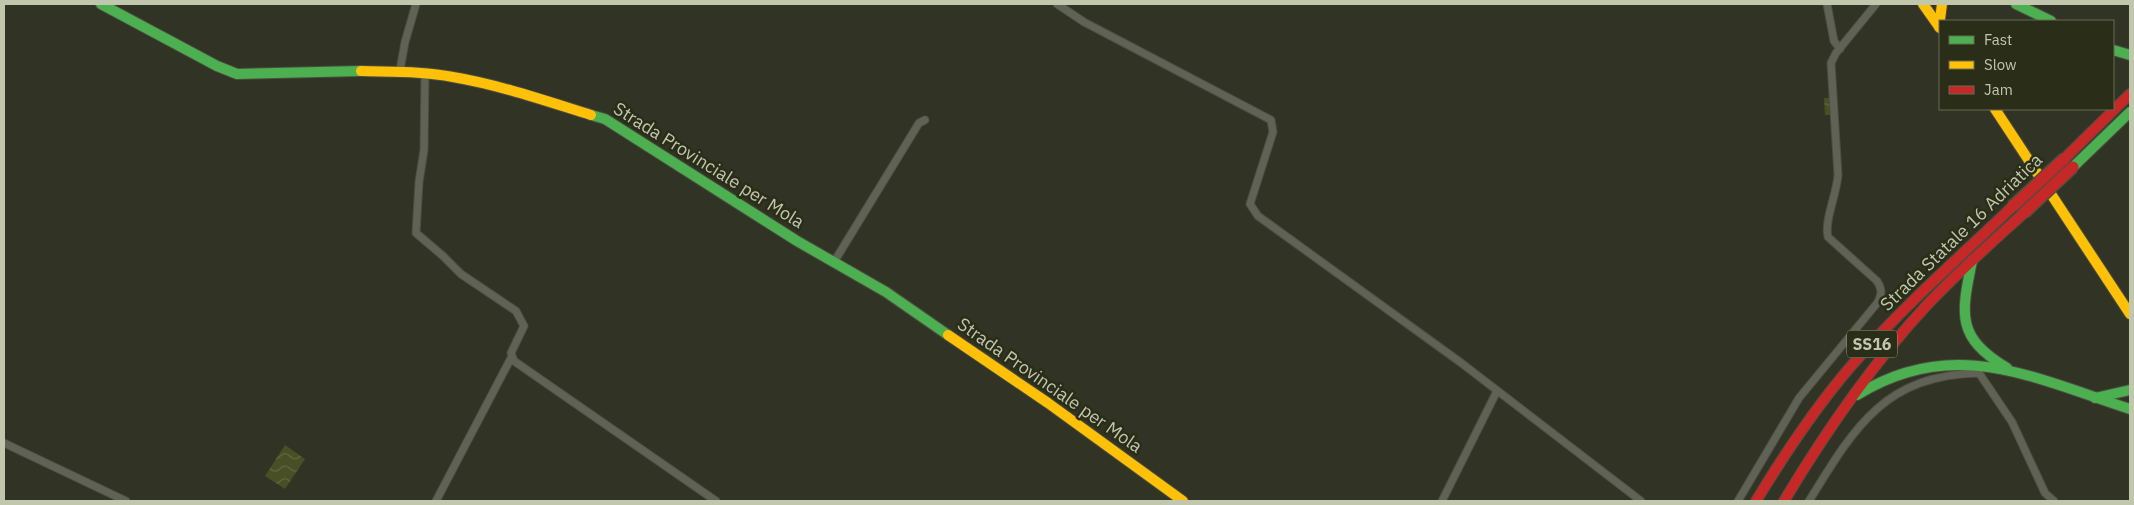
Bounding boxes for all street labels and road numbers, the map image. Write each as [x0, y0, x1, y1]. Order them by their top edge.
street label: Strada Provinciale per Mola [609, 97, 809, 233]
street label: Strada Statale 16 Adriatica [1875, 148, 2047, 316]
street label: Strada Provinciale per Mola [953, 312, 1147, 458]
road number: SS16 [1847, 330, 1897, 358]

